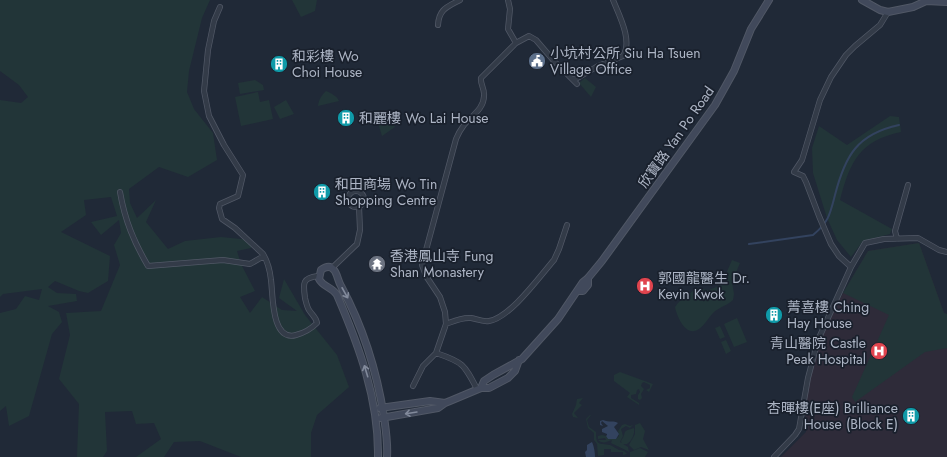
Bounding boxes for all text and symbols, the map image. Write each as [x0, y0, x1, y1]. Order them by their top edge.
place label: 小坑村公所 Siu Ha Tsuen Village Office [550, 43, 701, 79]
place label: 和彩樓 Wo Choi House [292, 46, 362, 82]
public building icon: 小坑村公所 Siu Ha Tsuen Village Office [527, 51, 547, 71]
building icon: 和彩樓 Wo Choi House [269, 54, 289, 74]
street label: 欣寶路 Yan Po Road [633, 82, 719, 192]
building icon: 和麗樓 Wo Lai House [336, 108, 356, 128]
place label: 和麗樓 Wo Lai House [359, 108, 489, 128]
place label: 和田商場 Wo Tin Shopping Centre [335, 174, 437, 210]
building icon: 和田商場 Wo Tin Shopping Centre [312, 182, 332, 202]
place label: 香港鳳山寺 Fung Shan Monastery [390, 246, 494, 282]
temple icon: 香港鳳山寺 Fung Shan Monastery [367, 254, 387, 274]
place label: 郭國龍醫生 Dr. Kevin Kwok [658, 268, 750, 304]
hospital icon: 郭國龍醫生 Dr. Kevin Kwok [635, 276, 655, 296]
one-way arrow [341, 287, 349, 299]
place label: 菁喜樓 Ching Hay House [787, 297, 869, 333]
building icon: 菁喜樓 Ching Hay House [764, 305, 784, 325]
place label: 青山醫院 Castle Peak Hospital [770, 333, 866, 369]
hospital icon: 青山醫院 Castle Peak Hospital [869, 341, 889, 361]
one-way arrow [362, 365, 369, 378]
place label: 杏暉樓(E座) Brilliance House (Block E) [767, 398, 898, 434]
building icon: 杏暉樓(E座) Brilliance House (Block E) [901, 406, 921, 426]
one-way arrow [405, 409, 418, 417]

